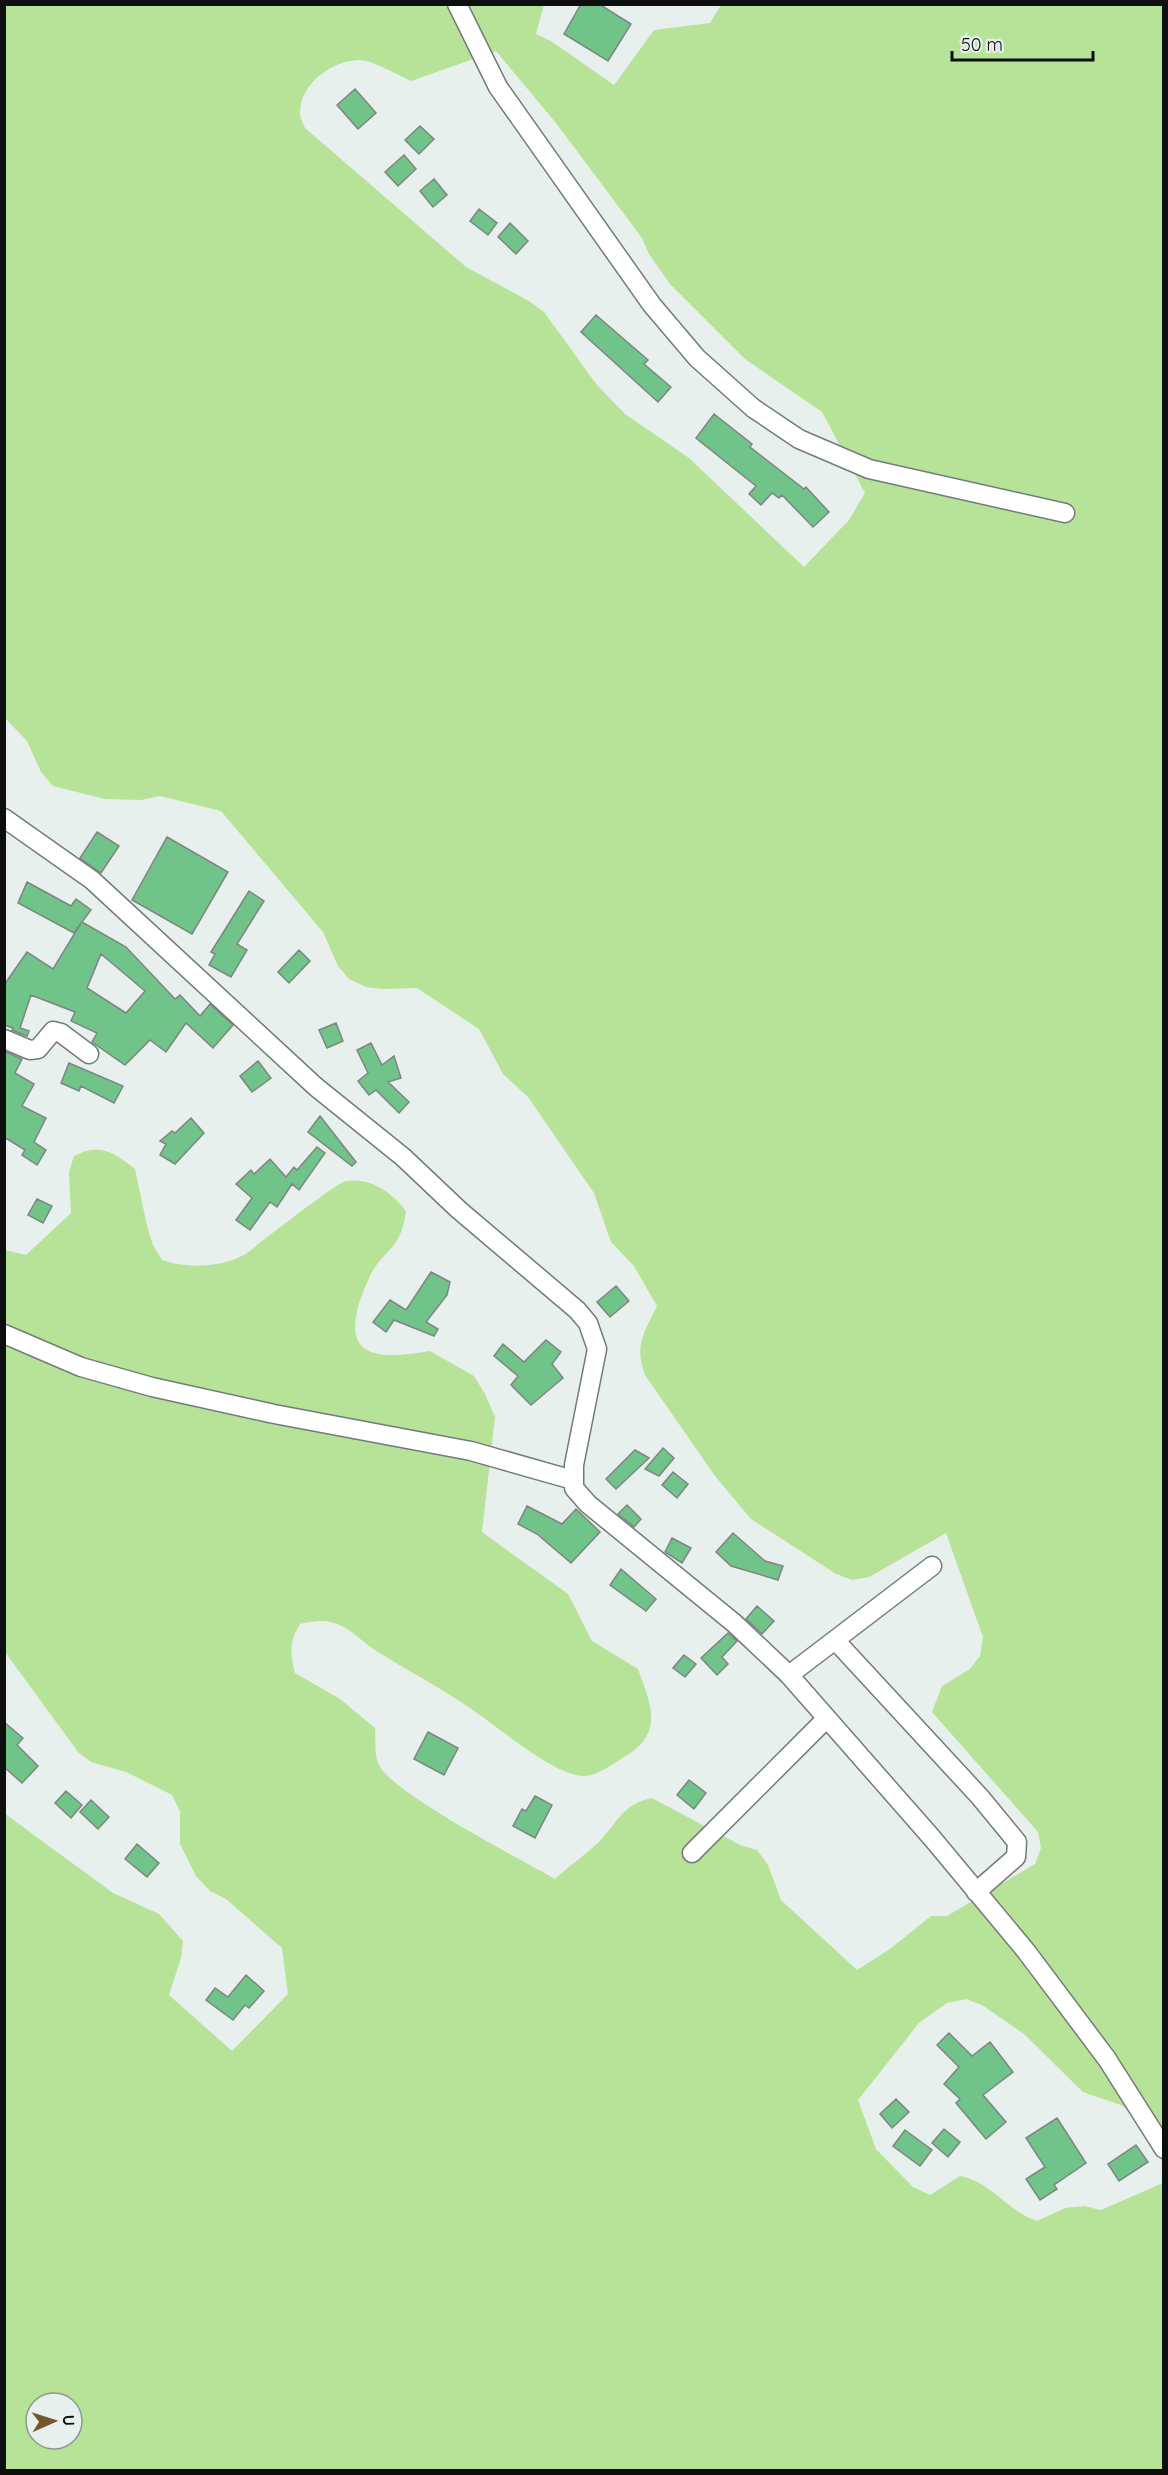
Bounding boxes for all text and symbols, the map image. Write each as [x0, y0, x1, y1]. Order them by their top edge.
scale bar [952, 24, 1093, 62]
text: 50 m [961, 33, 1003, 56]
north arrow [24, 2391, 84, 2451]
text: U [59, 2414, 79, 2426]

